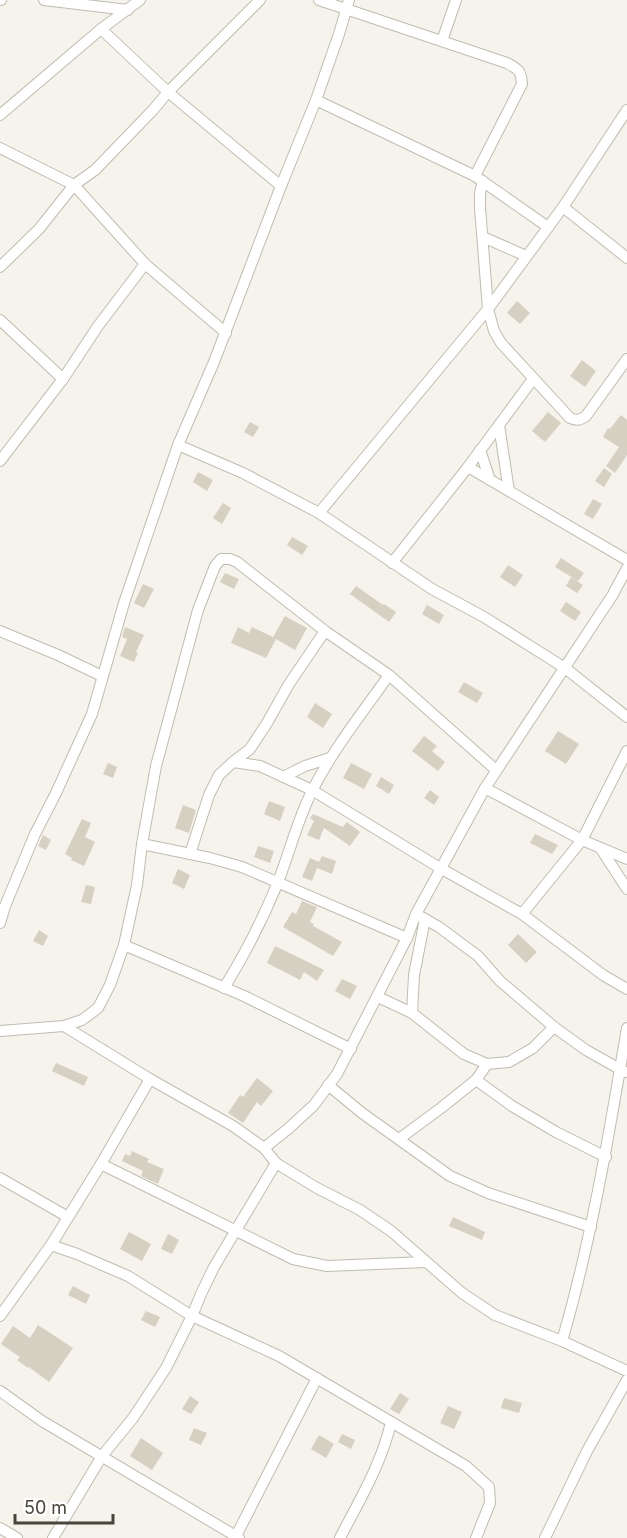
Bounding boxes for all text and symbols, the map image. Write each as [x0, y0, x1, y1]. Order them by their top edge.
scale bar [15, 1487, 112, 1525]
text: 50 m [24, 1497, 67, 1518]

